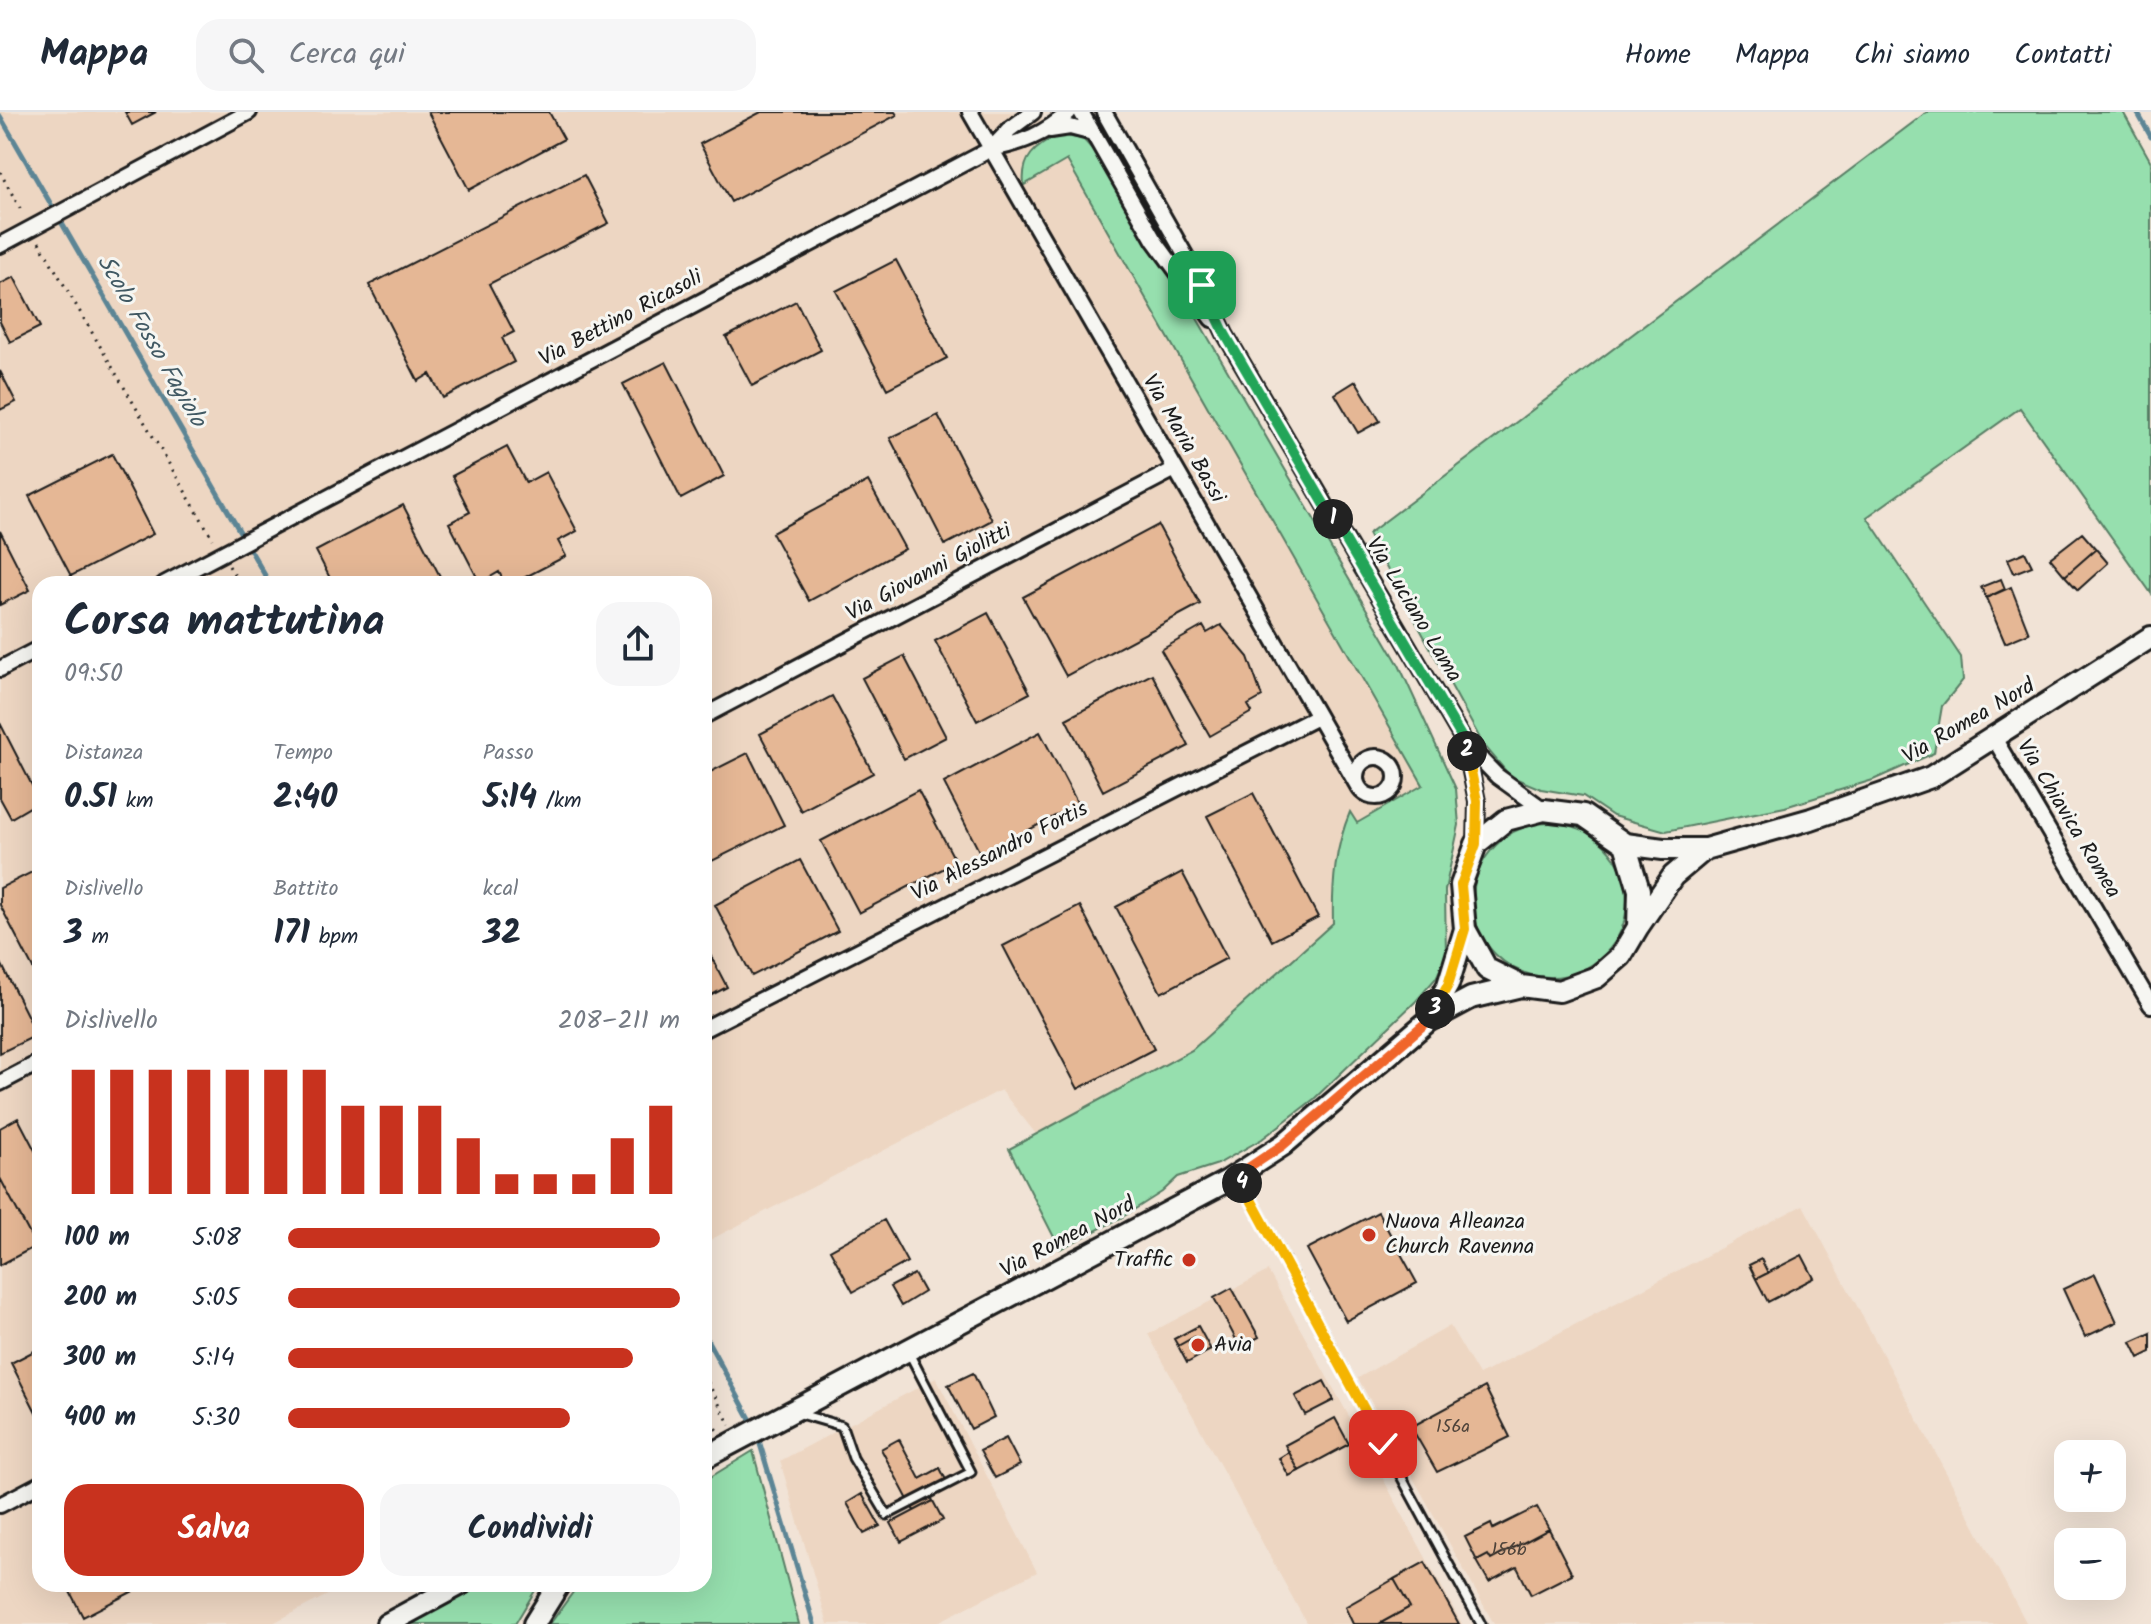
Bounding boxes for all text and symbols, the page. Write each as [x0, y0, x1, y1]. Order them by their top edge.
search box [196, 19, 756, 91]
text: Mappa [40, 25, 148, 85]
text: Cerca qui [288, 31, 405, 79]
icon: search [224, 33, 268, 77]
text: Home [1624, 33, 1691, 78]
text: Mappa [1735, 33, 1810, 78]
text: Chi siamo [1854, 33, 1970, 78]
text: Contatti [2014, 33, 2111, 78]
water label: Scolo Fosso Fagiolo [86, 247, 217, 436]
pin [1168, 251, 1236, 319]
street label: Via Bettino Ricasoli [533, 261, 710, 377]
icon: arrive [1180, 263, 1224, 307]
street label: Via Maria Bassi [1132, 368, 1234, 511]
pin: 1 [1313, 499, 1353, 539]
text: 1 [1330, 501, 1336, 536]
street label: Via Giovanni Giolitti [840, 514, 1019, 631]
street label: Via Luciano Lama [1356, 530, 1470, 690]
text: Corsa mattutina [64, 588, 385, 658]
button: share [596, 602, 680, 686]
text: 09:50 [64, 653, 123, 695]
street label: Via Romea Nord [1896, 669, 2043, 774]
pin: 2 [1447, 731, 1487, 771]
text: 2 [1461, 733, 1473, 768]
street label: Via Chiavica Romea [2006, 733, 2130, 905]
text: Distanza [64, 736, 143, 771]
text: Tempo [273, 736, 333, 771]
text: Passo [483, 736, 534, 771]
text: 0.51 [64, 771, 117, 825]
text: 2:40 [273, 771, 338, 825]
text: 5:14 [483, 771, 537, 825]
text: km [117, 784, 154, 819]
text: /km [537, 784, 581, 819]
street label: Via Alessandro Fortis [905, 792, 1095, 912]
text: Dislivello [64, 872, 143, 907]
text: Battito [273, 872, 338, 907]
text: kcal [483, 872, 518, 907]
text: 3 [64, 907, 83, 961]
text: 171 [273, 907, 310, 961]
text: 32 [483, 907, 521, 961]
text: m [83, 920, 109, 955]
text: bpm [310, 920, 358, 955]
pin: 3 [1415, 989, 1455, 1029]
text: 3 [1429, 991, 1441, 1026]
text: Dislivello [64, 1000, 158, 1042]
text: 208–211 m [558, 1000, 680, 1042]
pin: 4 [1222, 1163, 1262, 1203]
text: 4 [1236, 1165, 1248, 1200]
street label: Via Romea Nord [994, 1187, 1143, 1288]
place label: Nuova Alleanza Church Ravenna [1385, 1205, 1534, 1265]
text: 100 m [64, 1217, 130, 1259]
text: 5:08 [192, 1217, 241, 1259]
marker: Nuova Alleanza Church Ravenna [1360, 1226, 1378, 1244]
place label: Traffic [1114, 1243, 1173, 1278]
marker: Traffic [1180, 1251, 1198, 1269]
text: 200 m [64, 1277, 137, 1319]
text: 5:05 [192, 1277, 239, 1319]
place label: Avia [1214, 1328, 1252, 1363]
marker: Avia [1189, 1336, 1207, 1354]
text: 300 m [64, 1337, 136, 1379]
text: 5:14 [192, 1337, 235, 1379]
text: 400 m [64, 1397, 136, 1439]
text: 5:30 [192, 1397, 240, 1439]
pin [1349, 1410, 1417, 1478]
house number: 156a [1436, 1413, 1470, 1442]
icon: check [1361, 1422, 1405, 1466]
map controls [2054, 1440, 2126, 1600]
button: + [2054, 1440, 2126, 1512]
button: Salva [64, 1484, 364, 1576]
button: Condividi [380, 1484, 680, 1576]
button: − [2054, 1528, 2126, 1600]
house number: 156b [1492, 1536, 1527, 1565]

